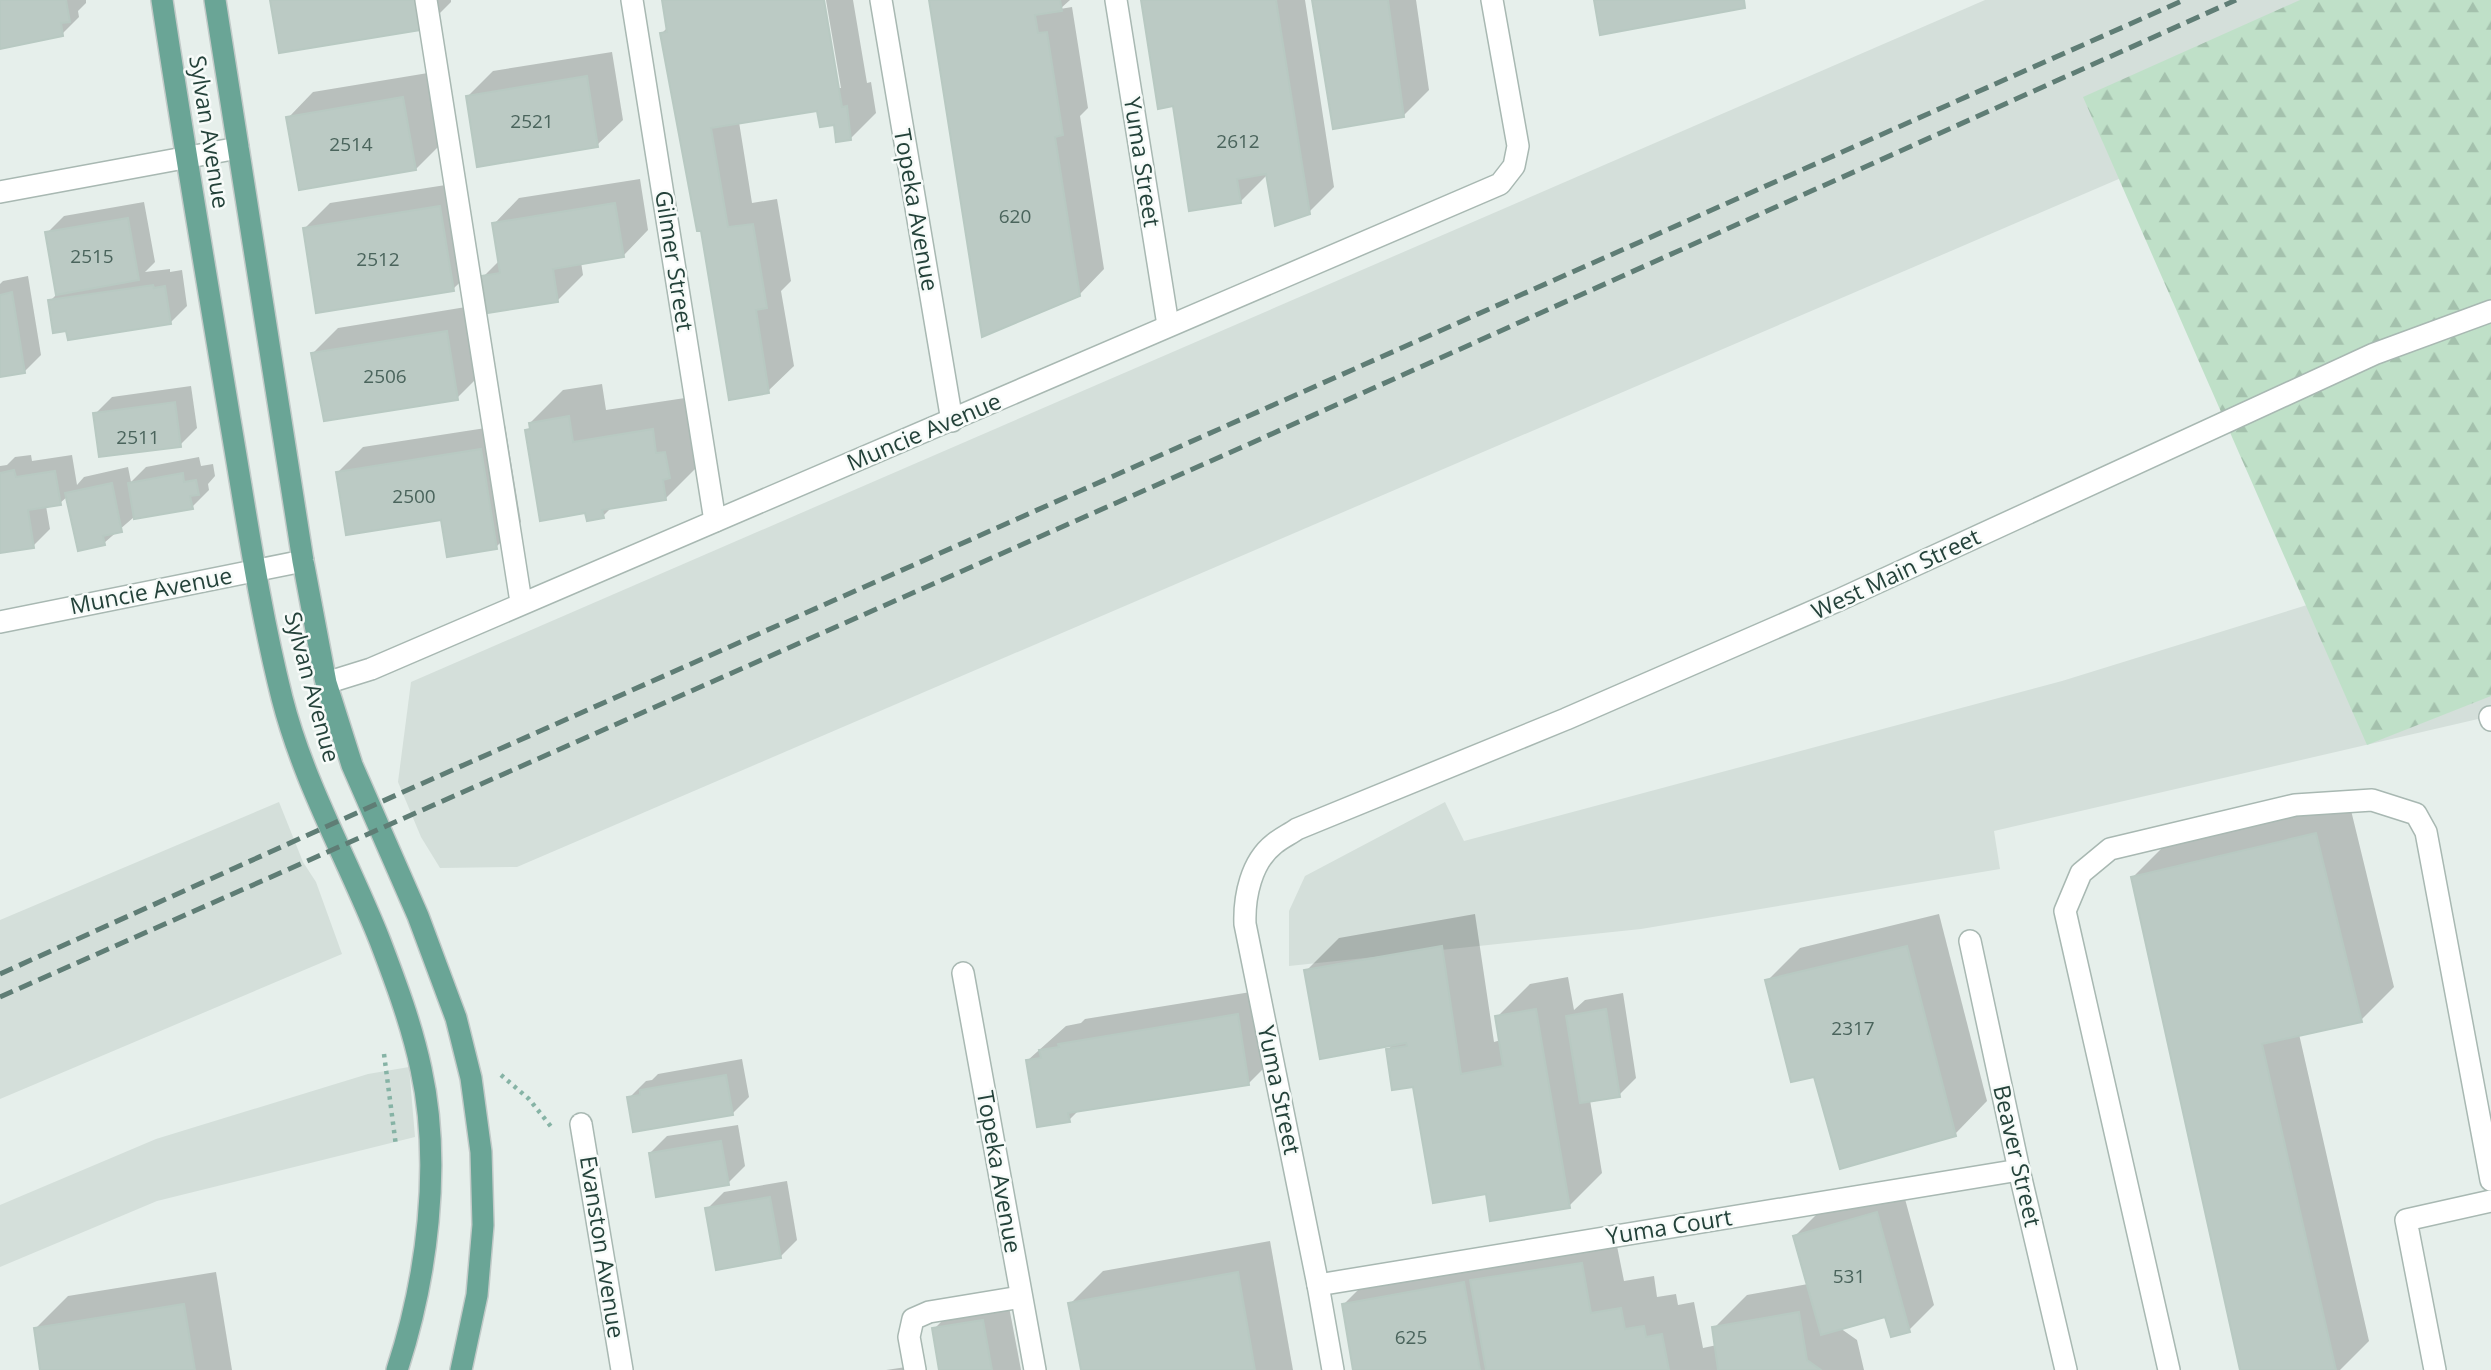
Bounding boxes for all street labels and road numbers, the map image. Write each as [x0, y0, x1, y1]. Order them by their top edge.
street label: Sylvan Avenue [182, 53, 238, 211]
street label: Yuma Street [1117, 95, 1169, 229]
street label: Topeka Avenue [887, 126, 947, 294]
street label: Gilmer Street [648, 188, 702, 334]
street label: Muncie Avenue [842, 384, 1006, 478]
street label: West Main Street [1806, 520, 1985, 626]
street label: Muncie Avenue [67, 559, 235, 621]
street label: Sylvan Avenue [278, 608, 348, 765]
street label: Yuma Street [1251, 1022, 1309, 1157]
street label: Beaver Street [1986, 1082, 2050, 1230]
street label: Topeka Avenue [970, 1088, 1030, 1256]
street label: Evanston Avenue [573, 1153, 633, 1340]
street label: Yuma Court [1604, 1200, 1734, 1252]

